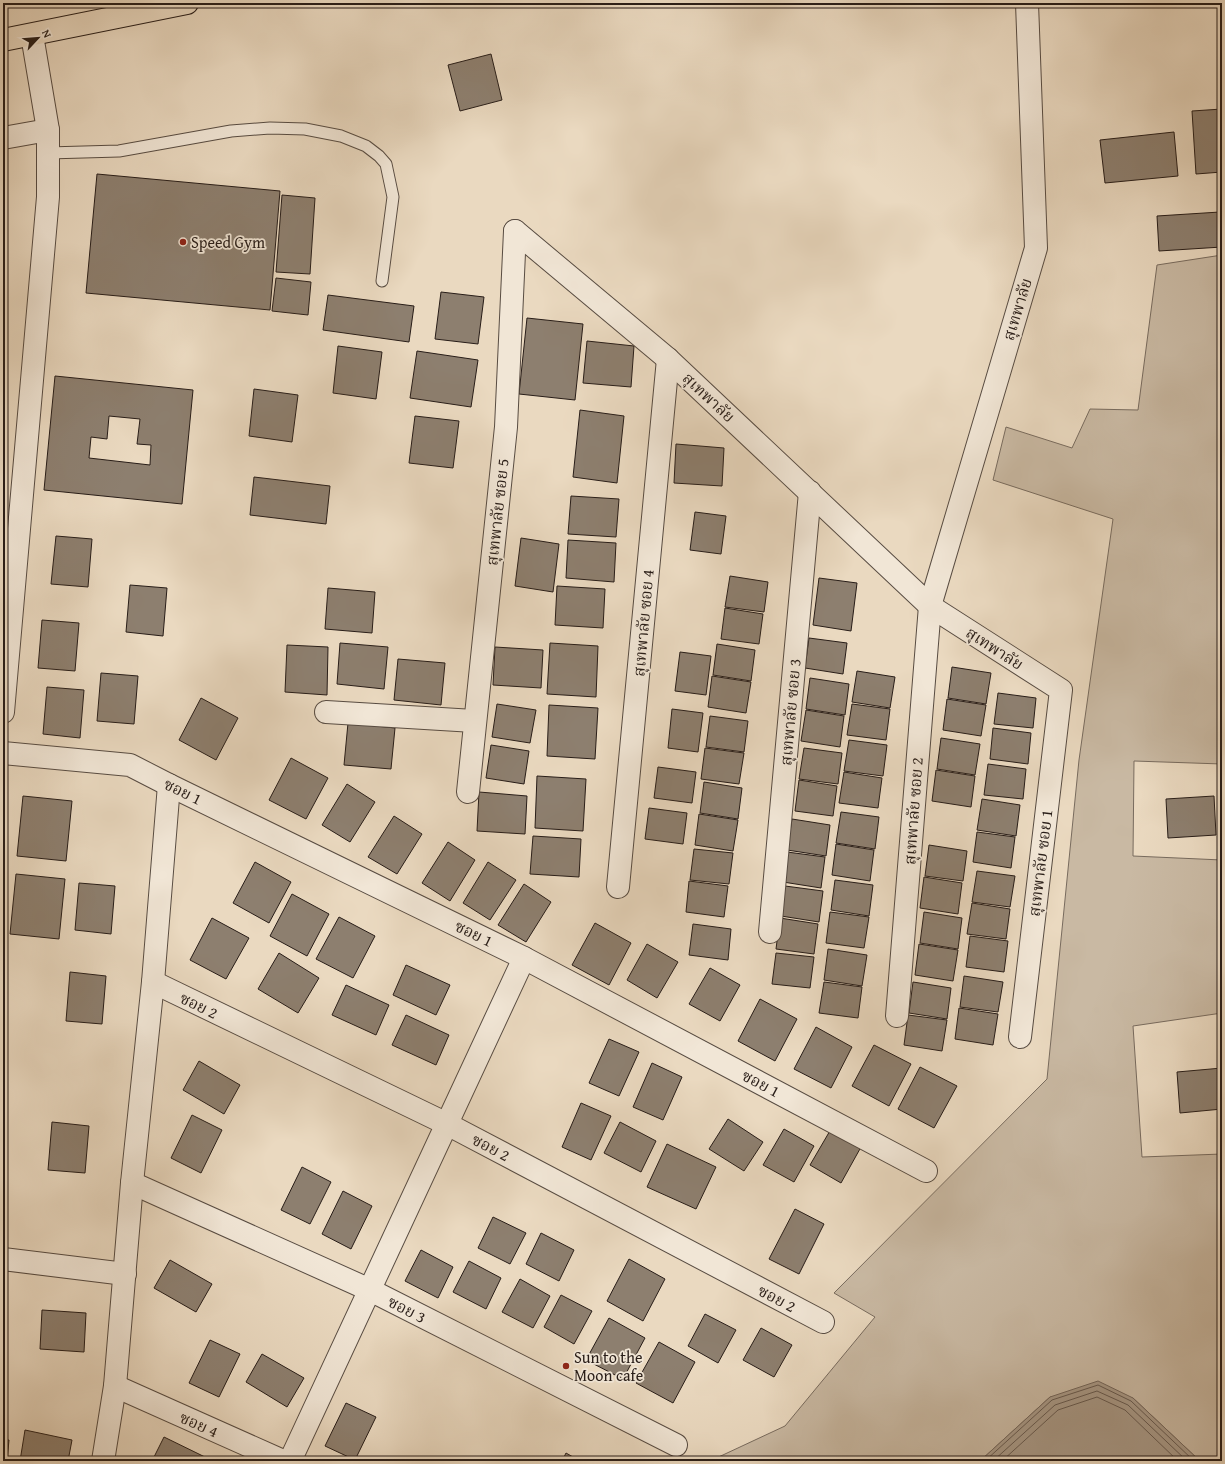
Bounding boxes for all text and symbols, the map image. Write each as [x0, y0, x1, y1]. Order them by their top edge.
north arrow [18, 18, 58, 58]
text: N [38, 27, 56, 41]
place label: Speed Gym [191, 230, 265, 254]
marker: Speed Gym [178, 237, 188, 247]
street label: สุเทพาลัย [996, 275, 1038, 343]
street label: สุเทพาลัย [677, 366, 741, 428]
street label: สุเทพาลัย ซอย 5 [479, 457, 515, 567]
street label: สุเทพาลัย ซอย 4 [626, 568, 660, 678]
street label: สุเทพาลัย [962, 620, 1028, 676]
street label: สุเทพาลัย ซอย 3 [773, 657, 807, 767]
street label: สุเทพาลัย ซอย 2 [897, 757, 929, 865]
street label: ซอย 1 [160, 771, 206, 811]
street label: สุเทพาลัย ซอย 1 [1022, 808, 1058, 918]
street label: ซอย 1 [451, 913, 497, 953]
street label: ซอย 2 [176, 985, 222, 1025]
street label: ซอย 1 [738, 1063, 784, 1103]
street label: ซอย 2 [468, 1127, 514, 1167]
street label: ซอย 2 [754, 1278, 800, 1318]
street label: ซอย 3 [384, 1289, 430, 1329]
place label: Sun to the Moon cafe [574, 1345, 643, 1387]
marker: Sun to the Moon cafe [561, 1361, 571, 1371]
street label: ซอย 4 [176, 1405, 222, 1443]

